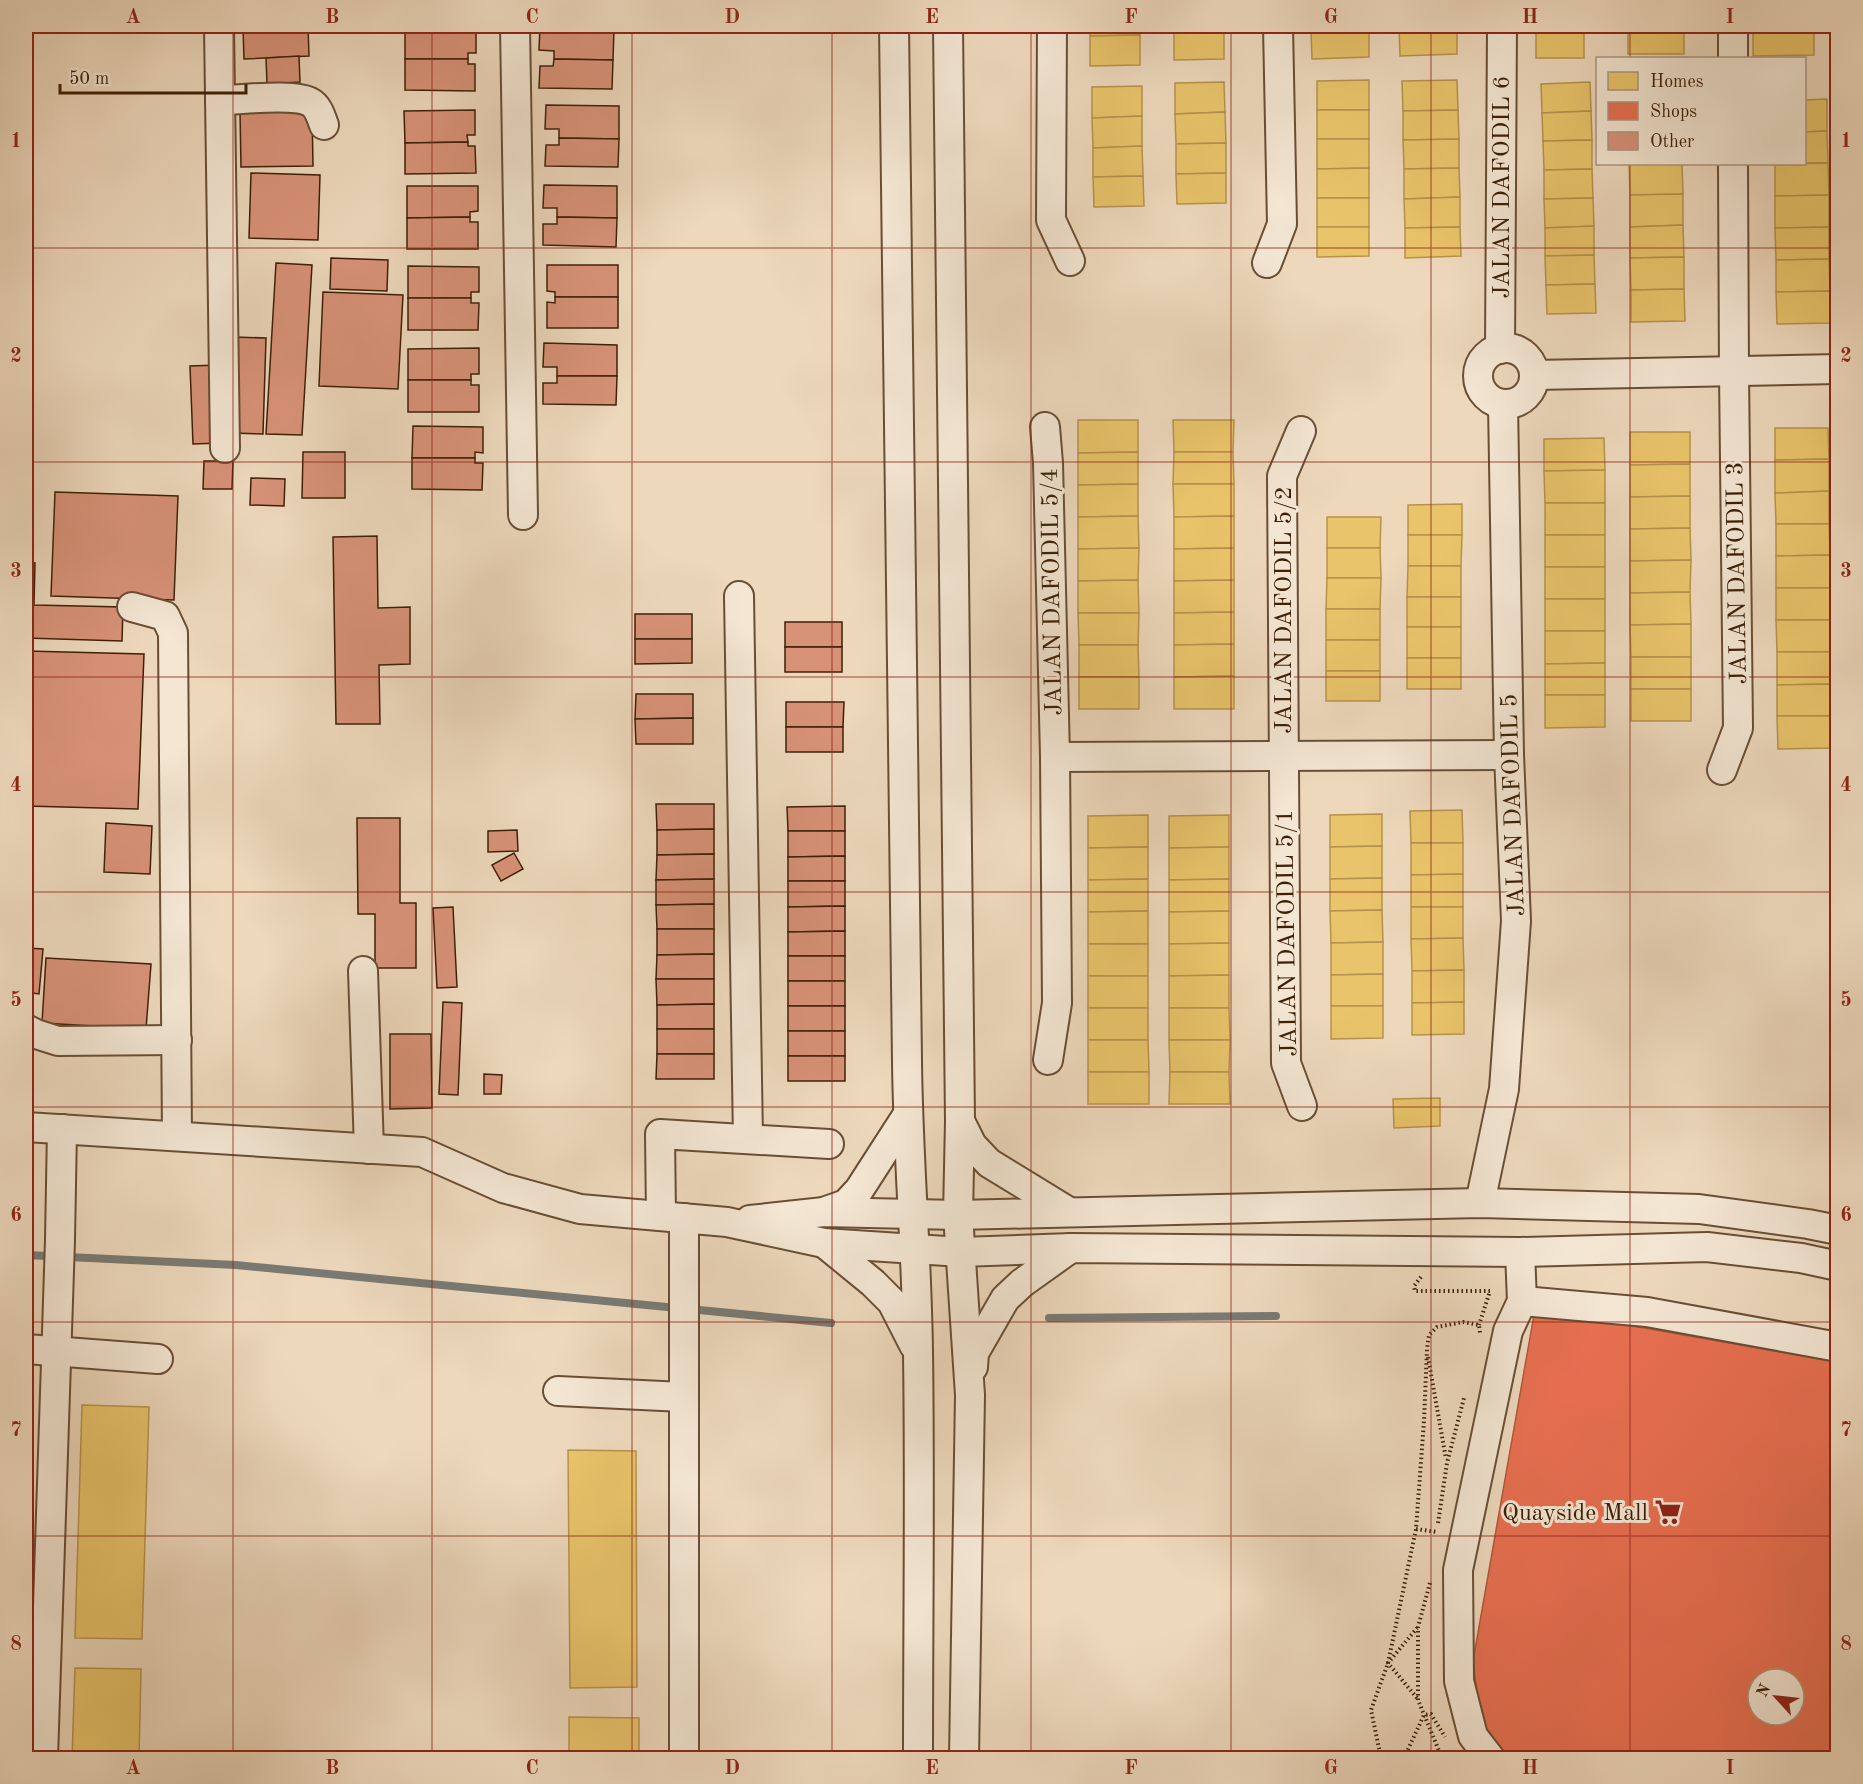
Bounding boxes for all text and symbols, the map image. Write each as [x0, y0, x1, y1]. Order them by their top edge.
text: A [125, 8, 141, 28]
text: B [325, 8, 339, 28]
text: C [525, 8, 539, 28]
text: D [724, 8, 740, 28]
text: E [925, 8, 939, 28]
text: F [1124, 8, 1138, 28]
text: G [1324, 8, 1338, 28]
text: H [1522, 8, 1538, 28]
text: I [1726, 8, 1734, 28]
scale bar [60, 57, 246, 95]
legend [1596, 57, 1806, 165]
text: 50 m [69, 70, 109, 88]
text: Homes [1650, 73, 1704, 91]
street label: JALAN DAFODIL 6 [1491, 76, 1515, 298]
text: Shops [1650, 103, 1697, 121]
text: 1 [10, 132, 22, 152]
text: 1 [1840, 132, 1852, 152]
text: Other [1650, 133, 1695, 151]
text: 2 [10, 347, 22, 367]
text: 2 [1840, 347, 1852, 367]
street label: JALAN DAFODIL 3 [1724, 461, 1752, 685]
street label: JALAN DAFODIL 5/4 [1039, 468, 1067, 716]
street label: JALAN DAFODIL 5/2 [1273, 486, 1297, 734]
text: 3 [10, 562, 22, 582]
text: 3 [1840, 562, 1852, 582]
street label: JALAN DAFODIL 5 [1498, 693, 1530, 917]
text: 4 [10, 776, 22, 796]
text: 4 [1840, 776, 1852, 796]
street label: JALAN DAFODIL 5/1 [1274, 809, 1302, 1057]
text: 5 [10, 990, 22, 1011]
text: 5 [1840, 990, 1852, 1011]
text: 6 [10, 1206, 22, 1226]
text: 6 [1840, 1206, 1852, 1226]
text: 7 [10, 1421, 22, 1441]
text: 7 [1840, 1421, 1852, 1441]
supermarket icon: Quayside Mall [1653, 1497, 1683, 1527]
place label: Quayside Mall [1502, 1502, 1648, 1526]
text: 8 [10, 1635, 22, 1655]
text: 8 [1840, 1635, 1852, 1655]
north arrow [1746, 1667, 1806, 1727]
text: N [1755, 1681, 1775, 1700]
text: A [125, 1759, 141, 1779]
text: B [325, 1759, 339, 1779]
text: C [525, 1759, 539, 1779]
text: D [724, 1759, 740, 1779]
text: E [925, 1759, 939, 1779]
text: F [1124, 1759, 1138, 1779]
text: G [1324, 1759, 1338, 1779]
text: H [1522, 1759, 1538, 1779]
text: I [1726, 1759, 1734, 1779]

